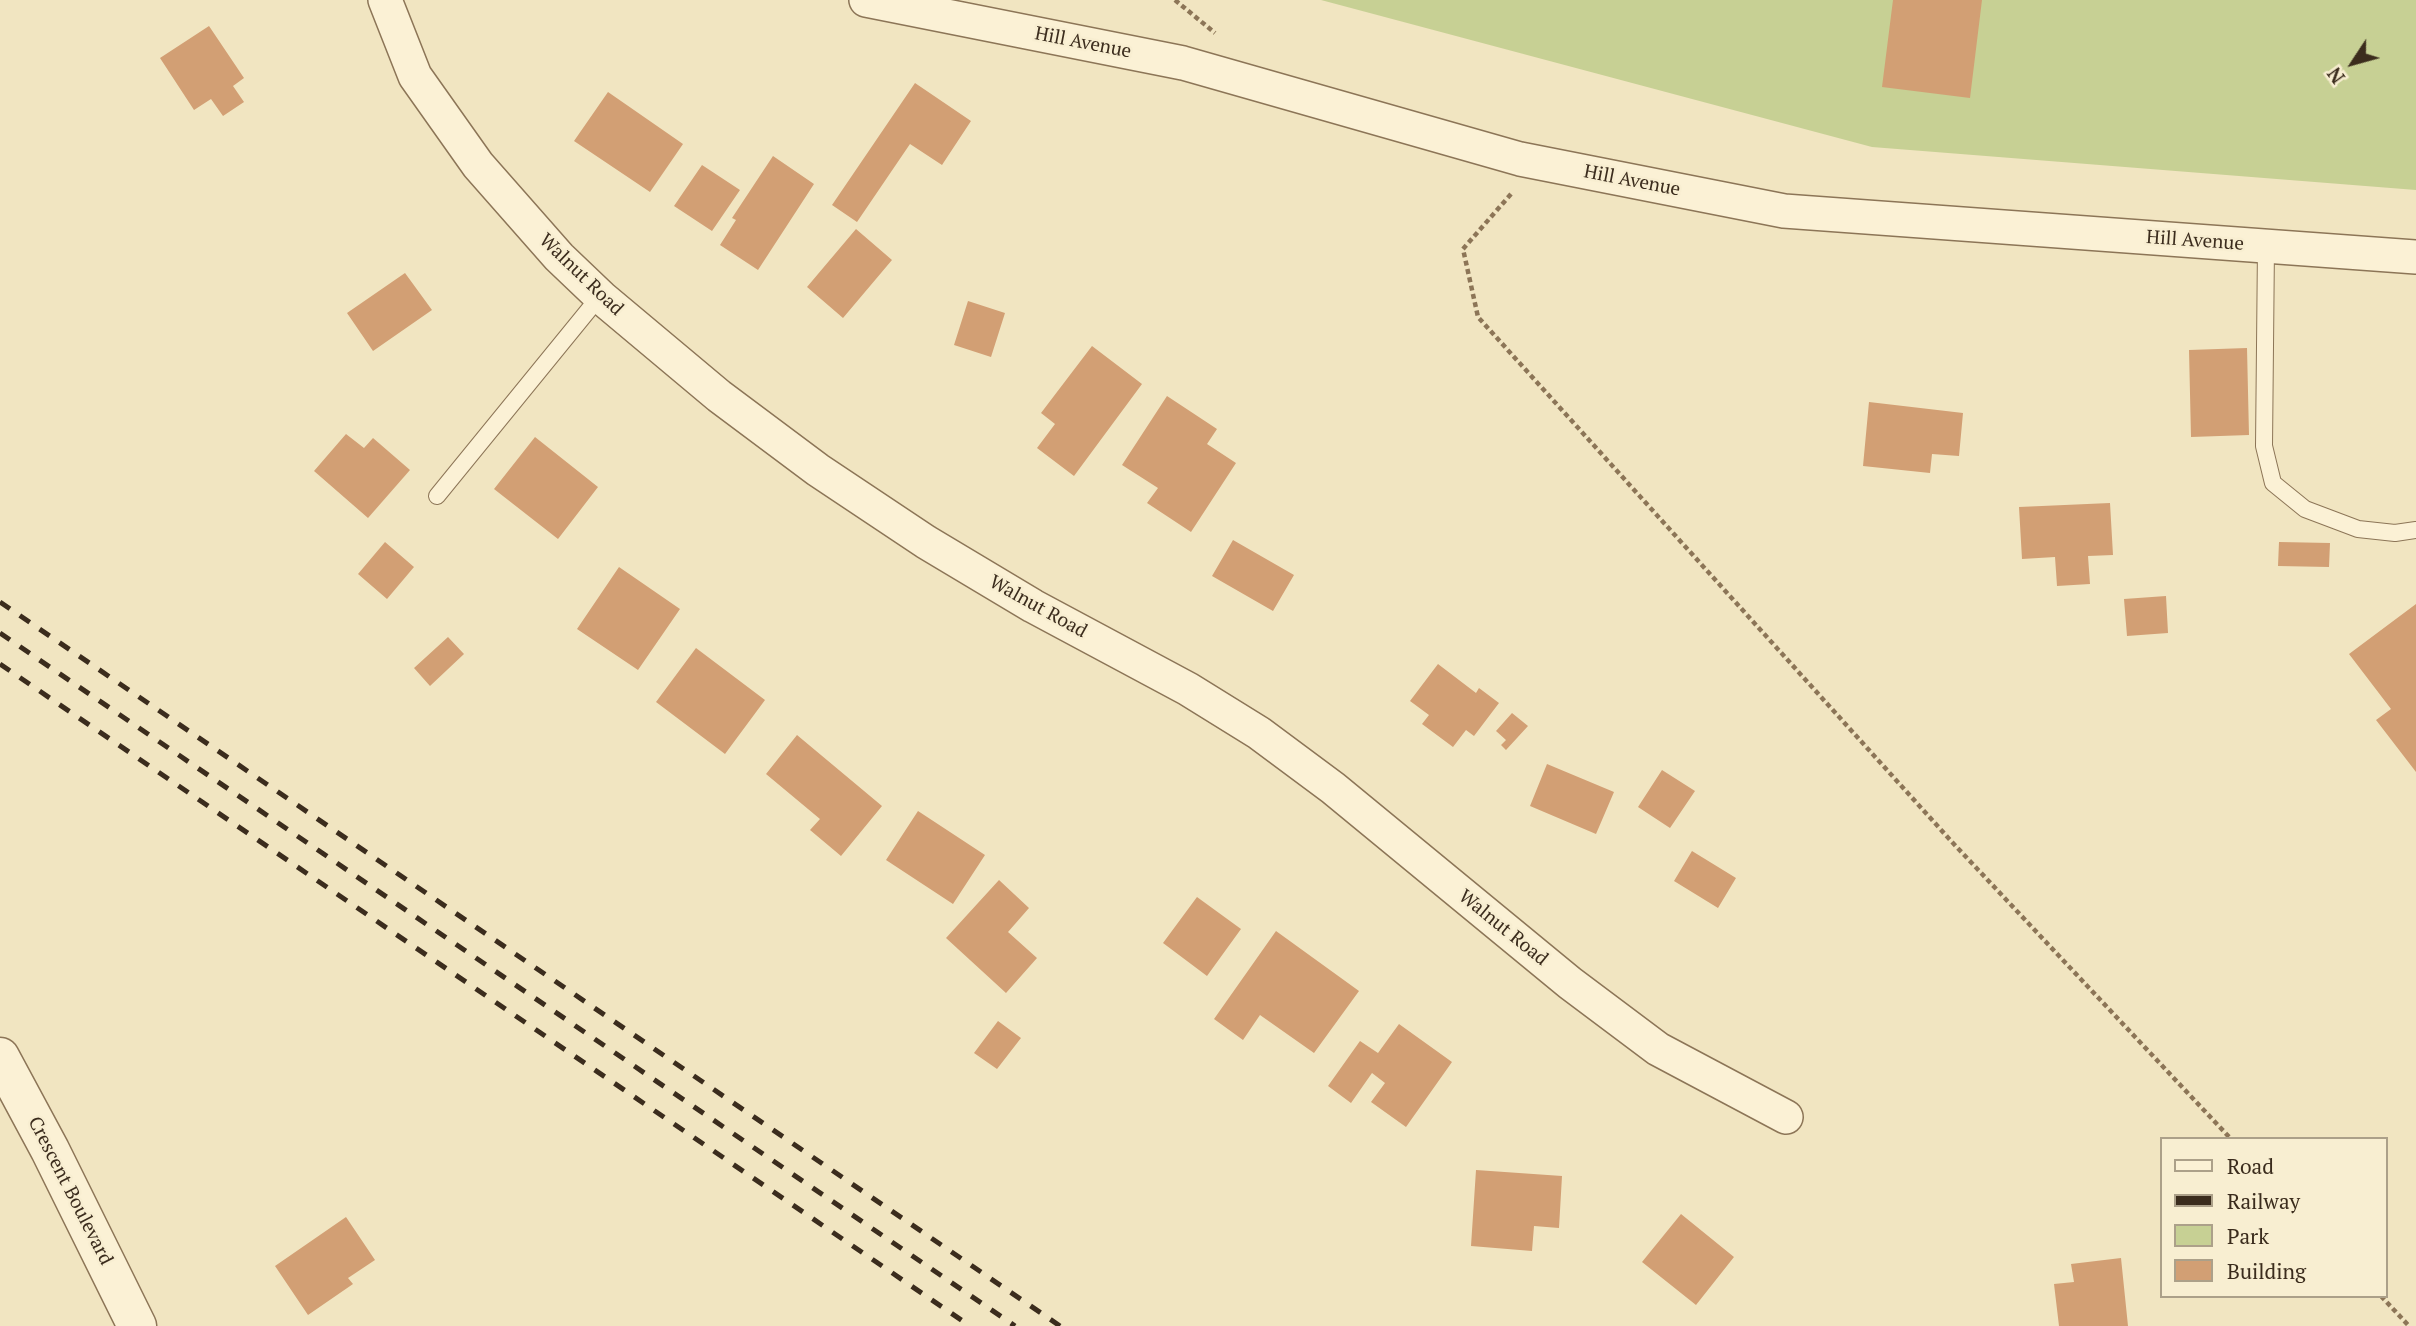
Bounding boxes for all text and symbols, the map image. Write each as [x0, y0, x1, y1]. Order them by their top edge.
street label: Hill Avenue [1033, 22, 1133, 64]
north arrow [2318, 28, 2388, 98]
text: N [2321, 62, 2350, 89]
street label: Hill Avenue [1582, 160, 1682, 202]
street label: Hill Avenue [2145, 226, 2245, 256]
street label: Walnut Road [534, 229, 628, 321]
street label: Walnut Road [985, 571, 1091, 643]
street label: Walnut Road [1454, 885, 1552, 971]
street label: Crescent Boulevard [23, 1113, 117, 1269]
legend [2160, 1137, 2388, 1298]
text: Road [2227, 1152, 2274, 1180]
text: Railway [2227, 1187, 2300, 1215]
text: Park [2227, 1222, 2269, 1250]
text: Building [2227, 1257, 2306, 1285]

